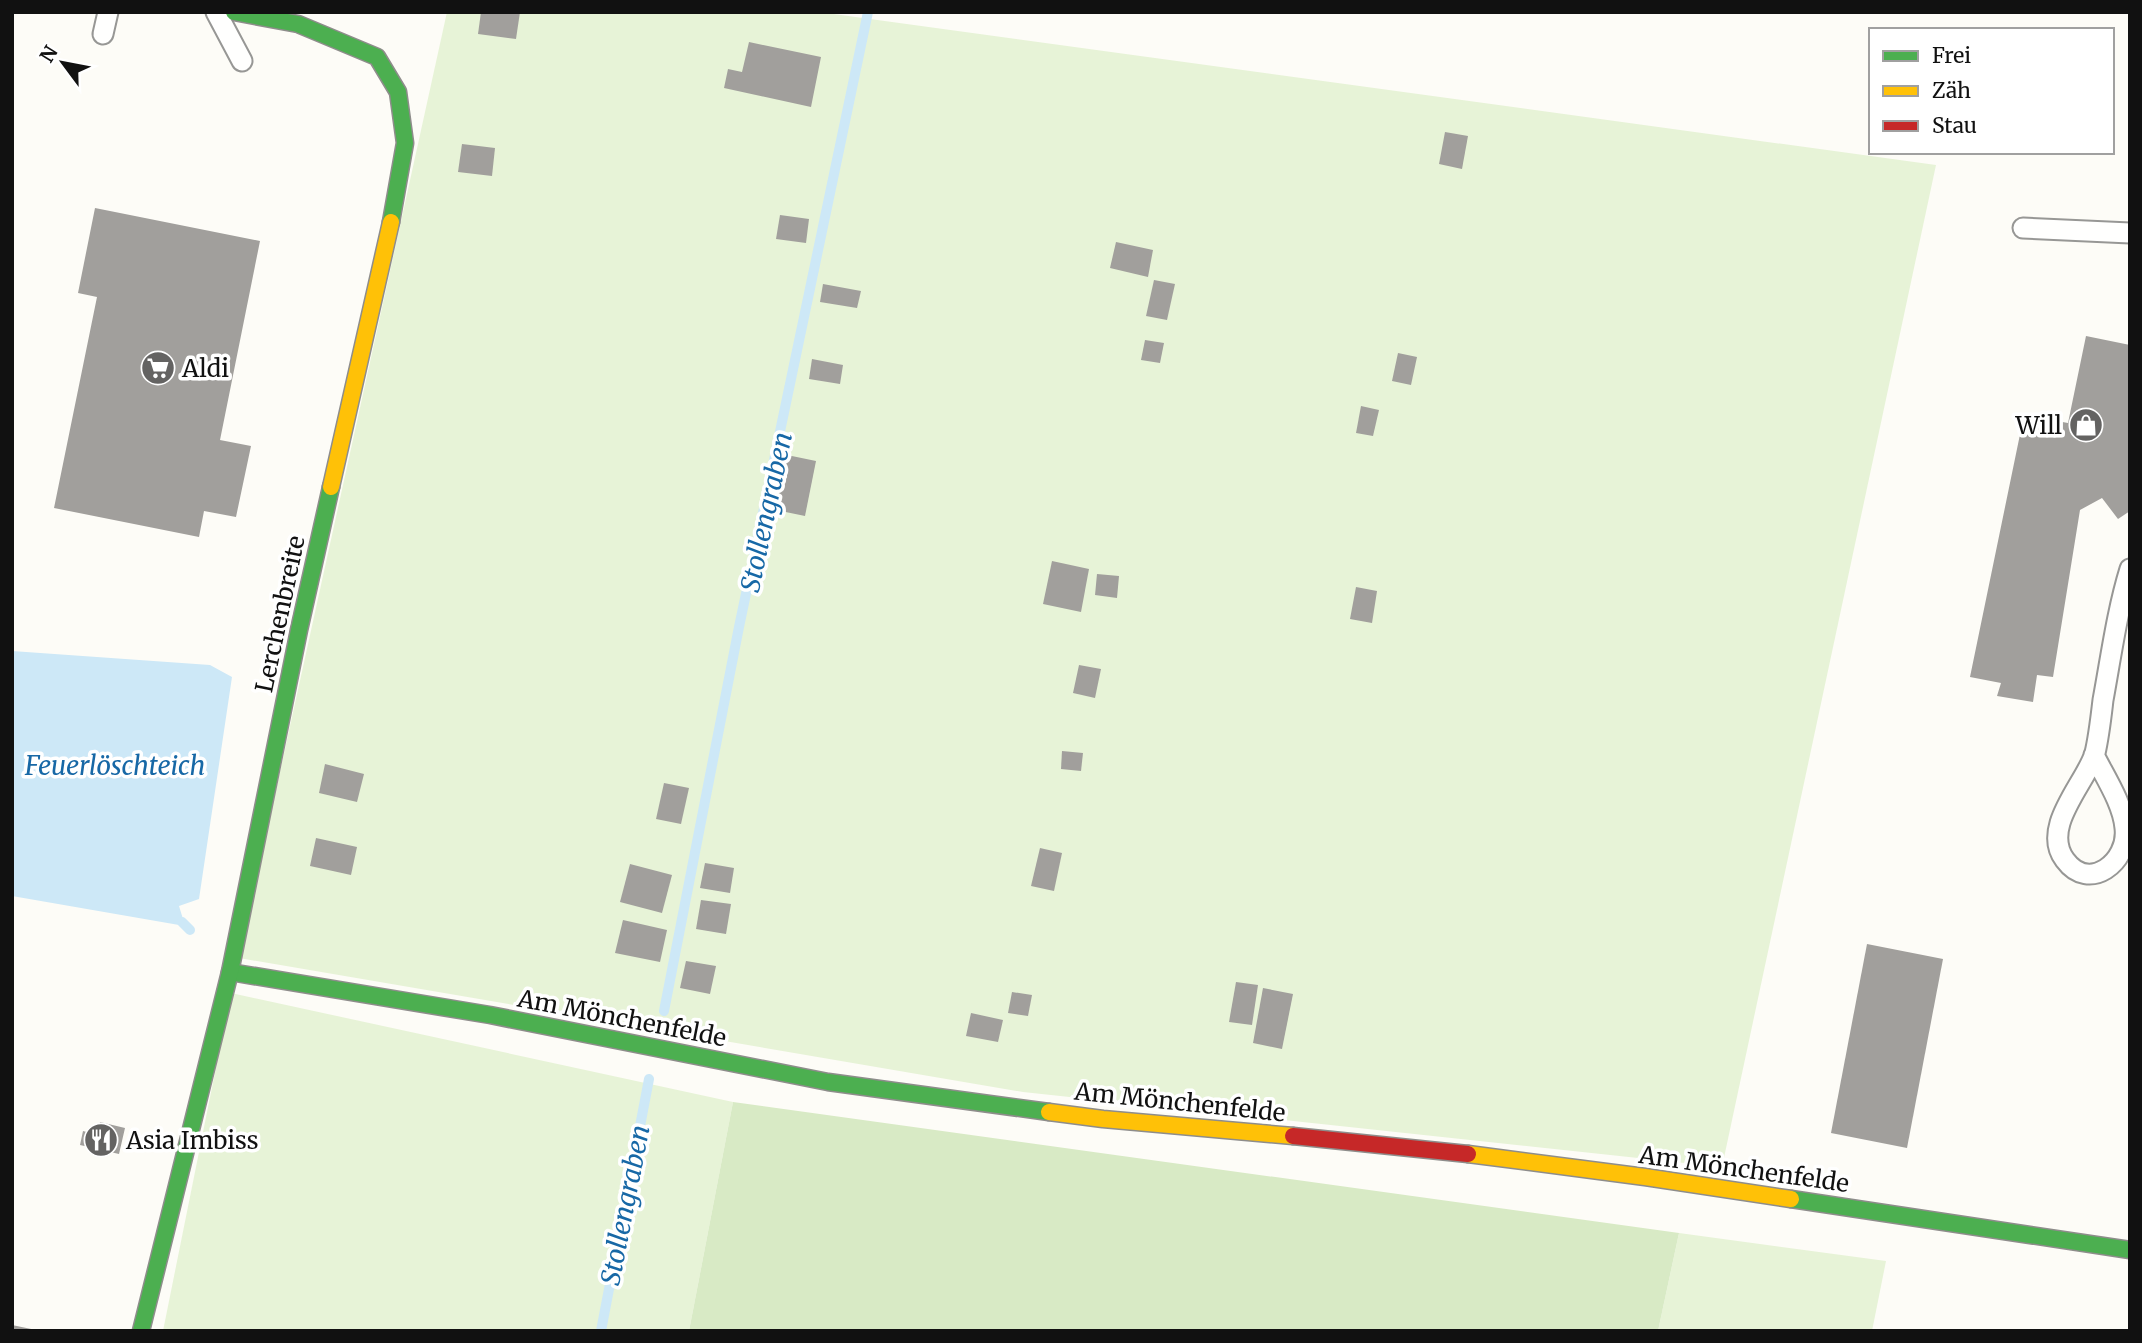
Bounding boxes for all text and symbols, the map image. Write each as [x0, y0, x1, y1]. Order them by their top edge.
north arrow [28, 28, 98, 98]
legend [1869, 28, 2114, 154]
text: N [34, 41, 63, 67]
text: Frei [1932, 42, 1971, 69]
text: Zäh [1932, 77, 1971, 104]
text: Stau [1932, 112, 1977, 139]
supermarket icon: Aldi [139, 349, 177, 387]
place label: Aldi [181, 353, 229, 384]
shop icon: Will [2067, 406, 2105, 444]
place label: Will [2015, 410, 2062, 441]
water label: Stollengraben [733, 429, 799, 595]
street label: Lerchenbreite [248, 533, 312, 695]
water label: Feuerlöschteich [24, 749, 205, 782]
street label: Am Mönchenfelde [514, 982, 729, 1053]
street label: Am Mönchenfelde [1072, 1075, 1287, 1128]
restaurant icon: Asia Imbiss [82, 1121, 120, 1159]
water label: Stollengraben [593, 1122, 657, 1288]
place label: Asia Imbiss [125, 1125, 259, 1156]
street label: Am Mönchenfelde [1636, 1139, 1851, 1199]

